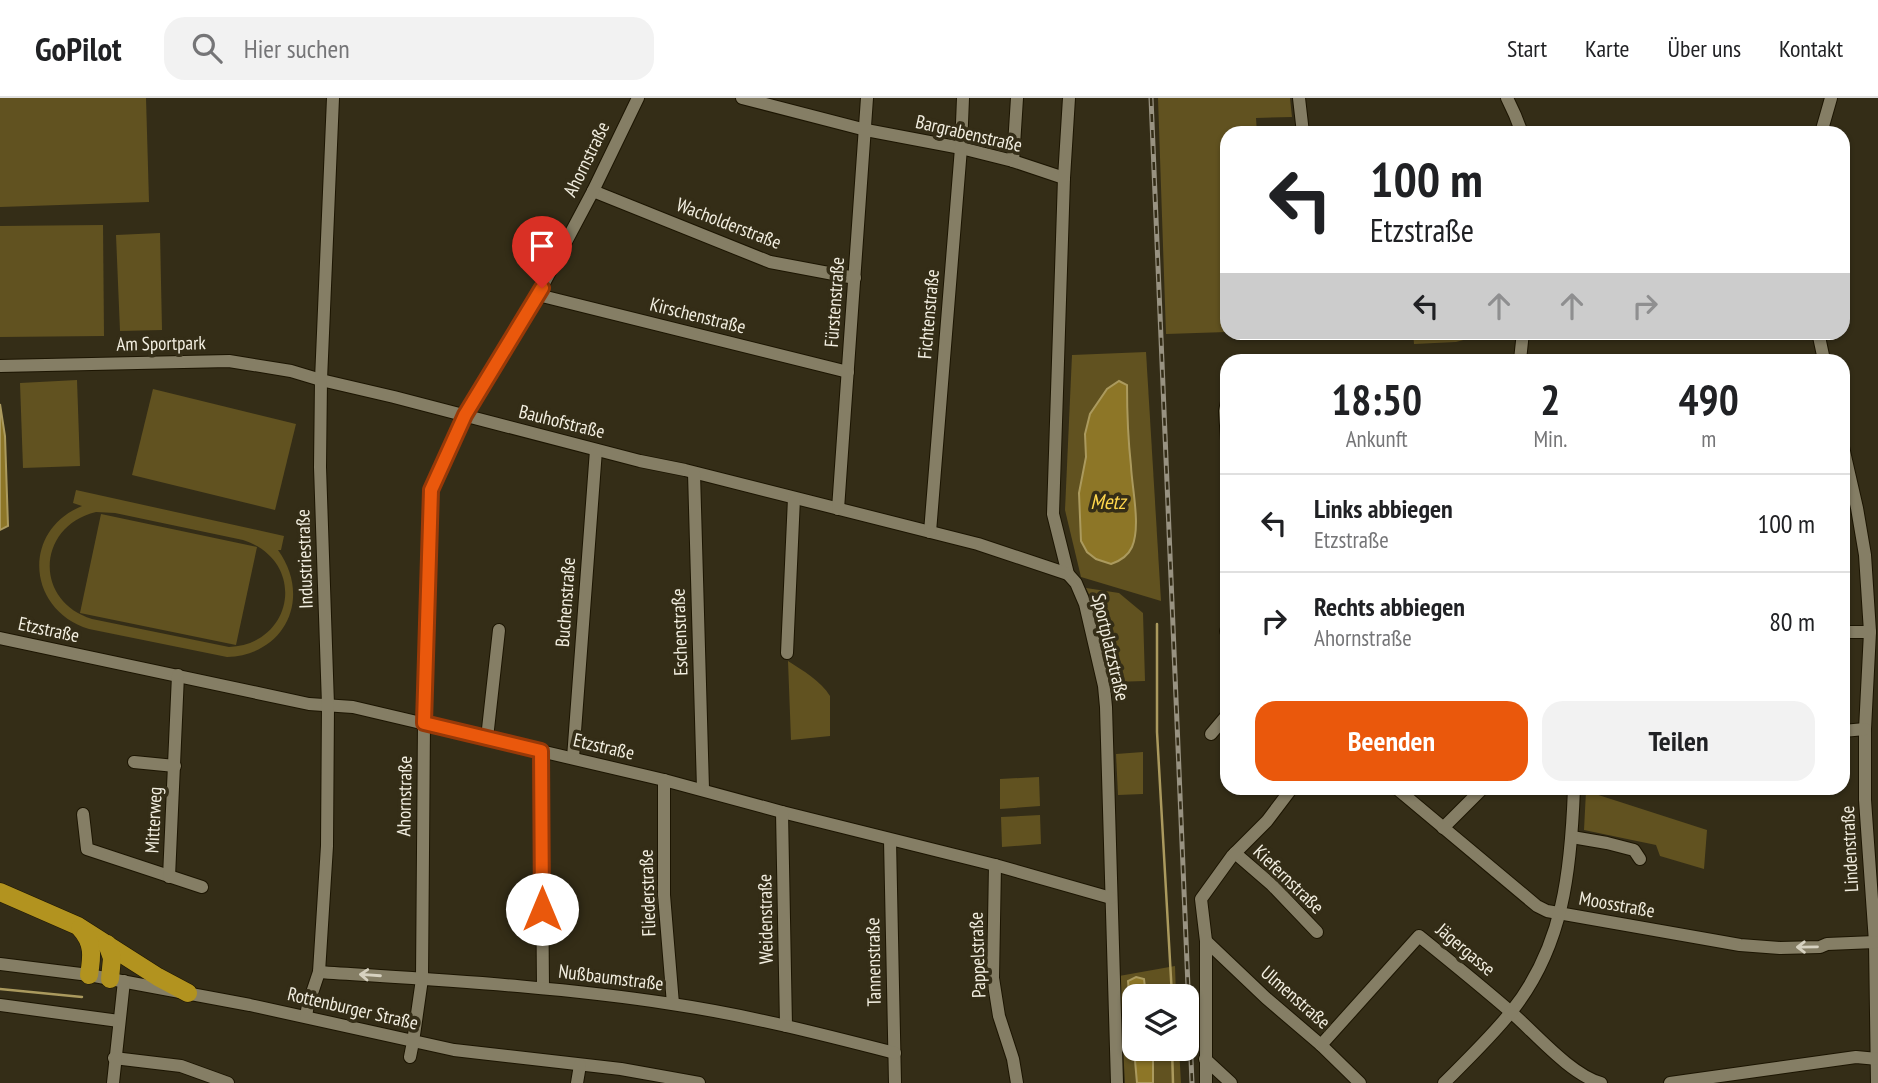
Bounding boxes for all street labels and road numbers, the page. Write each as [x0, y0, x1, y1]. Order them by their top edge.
street label: Bargrabenstraße [913, 109, 1025, 157]
street label: Ahornstraße [558, 117, 615, 201]
street label: Wacholderstraße [673, 192, 785, 254]
street label: Fürstenstraße [819, 256, 849, 348]
street label: Fichtenstraße [912, 268, 944, 360]
street label: Kirschenstraße [648, 292, 749, 339]
street label: Am Sportpark [116, 330, 206, 356]
street label: Bauhofstraße [517, 399, 608, 443]
street label: Industriestraße [290, 509, 318, 609]
street label: Buchenstraße [550, 556, 580, 648]
street label: Eschenstraße [665, 588, 693, 676]
street label: Sportplatzstraße [1087, 591, 1135, 703]
street label: Etzstraße [16, 611, 82, 647]
street label: Etzstraße [571, 727, 637, 765]
street label: Ahornstraße [391, 755, 417, 837]
street label: Mitterweg [139, 786, 167, 854]
street label: Lindenstraße [1835, 805, 1863, 893]
street label: Kiefernstraße [1249, 839, 1329, 919]
street label: Fliederstraße [633, 849, 661, 937]
street label: Weidenstraße [752, 874, 778, 964]
street label: Moosstraße [1577, 886, 1657, 922]
street label: Pappelstraße [964, 911, 990, 998]
street label: Tannenstraße [860, 917, 886, 1007]
street label: Jägergasse [1431, 917, 1501, 981]
street label: Nußbaumstraße [557, 959, 665, 995]
street label: Ulmenstraße [1256, 960, 1336, 1034]
street label: Rottenburger Straße [285, 981, 421, 1035]

